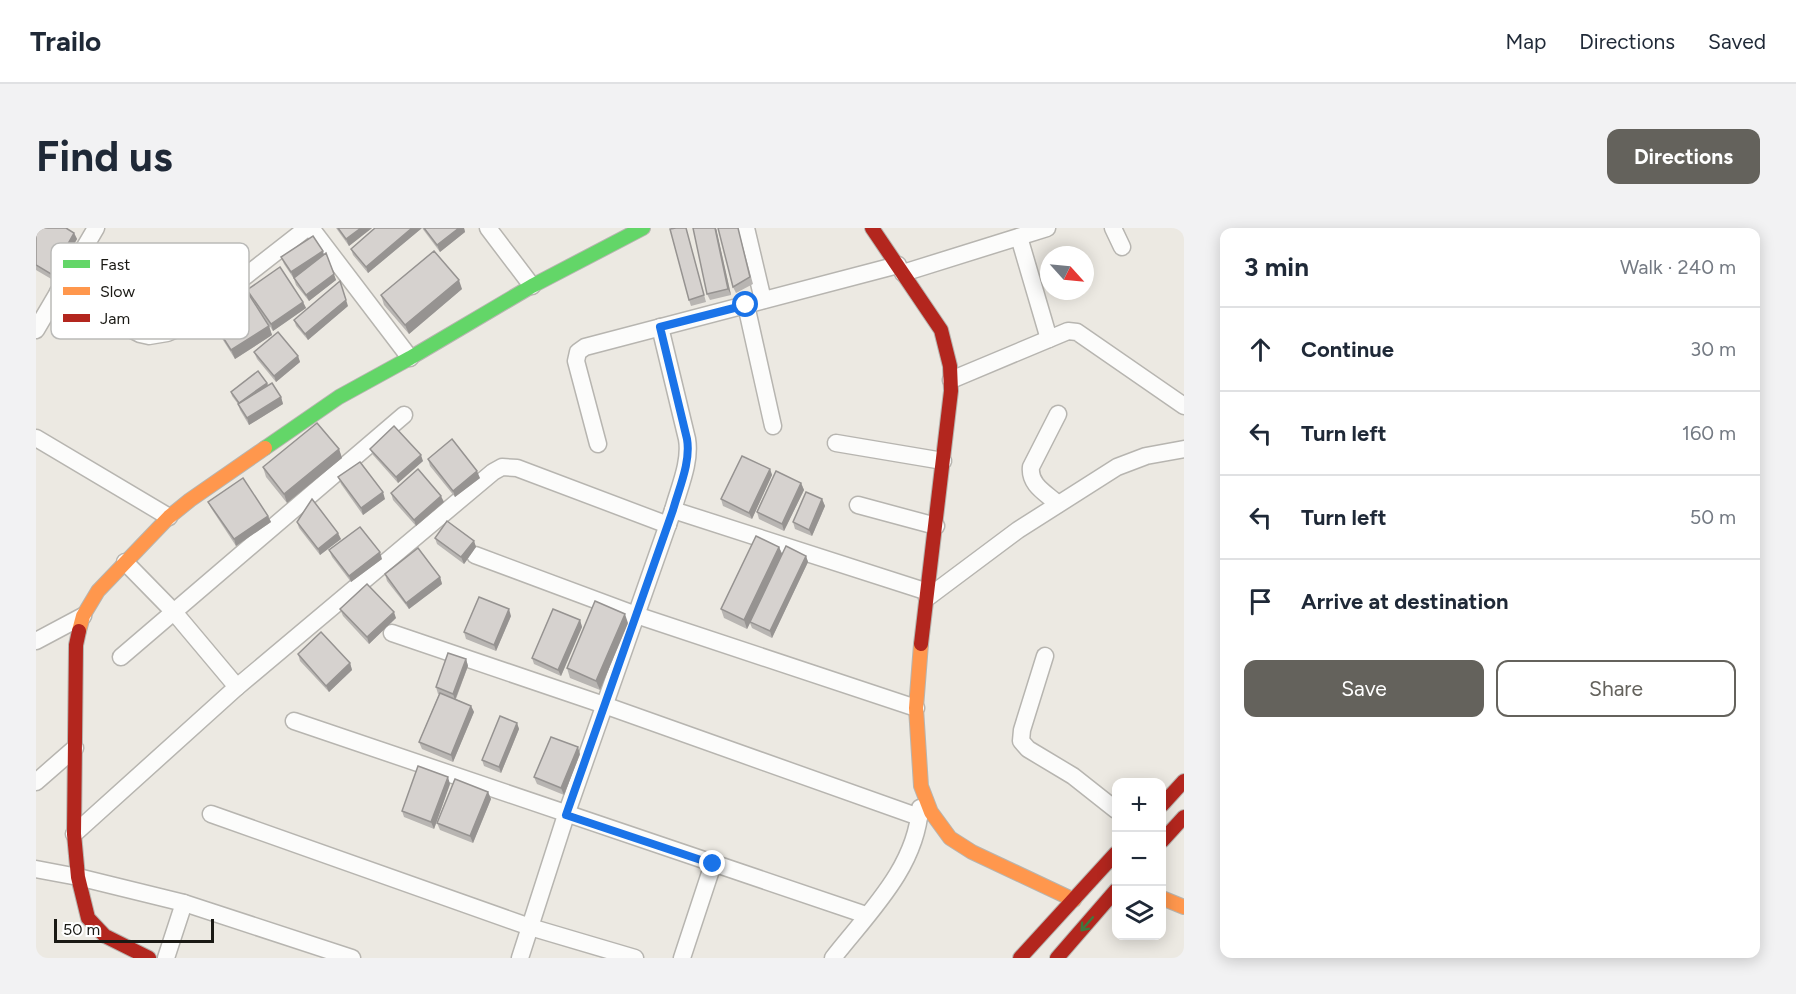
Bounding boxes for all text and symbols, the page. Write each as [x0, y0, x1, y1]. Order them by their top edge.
text: Trailo [30, 24, 101, 58]
text: Map [1505, 29, 1546, 54]
text: Directions [1579, 29, 1675, 54]
text: Saved [1708, 29, 1766, 54]
button: Directions [1607, 129, 1760, 184]
text: Find us [36, 131, 173, 182]
legend [51, 243, 249, 339]
north arrow [1040, 246, 1094, 300]
text: 3 min [1244, 251, 1309, 283]
text: Fast [100, 255, 130, 274]
text: Walk · 240 m [1620, 255, 1736, 279]
text: Slow [100, 282, 135, 301]
route start [732, 291, 758, 317]
text: Jam [100, 309, 130, 328]
icon: ahead [1244, 333, 1277, 366]
text: Continue [1301, 336, 1394, 363]
text: 30 m [1690, 337, 1736, 361]
icon: left [1244, 417, 1277, 450]
text: Turn left [1301, 420, 1387, 447]
text: 160 m [1682, 421, 1736, 445]
icon: left [1244, 501, 1277, 534]
text: Turn left [1301, 504, 1387, 531]
text: 50 m [1690, 505, 1736, 529]
icon: arrive [1244, 585, 1277, 618]
text: Arrive at destination [1301, 588, 1509, 615]
button: Save [1244, 660, 1484, 717]
button: Share [1496, 660, 1736, 717]
map controls [1112, 778, 1166, 940]
button: + [1112, 778, 1166, 832]
button: − [1112, 832, 1166, 886]
route end [699, 850, 725, 876]
button: layers [1112, 886, 1166, 940]
scale bar [54, 916, 214, 944]
one-way arrow [1080, 916, 1094, 931]
text: 50 m [63, 920, 100, 939]

